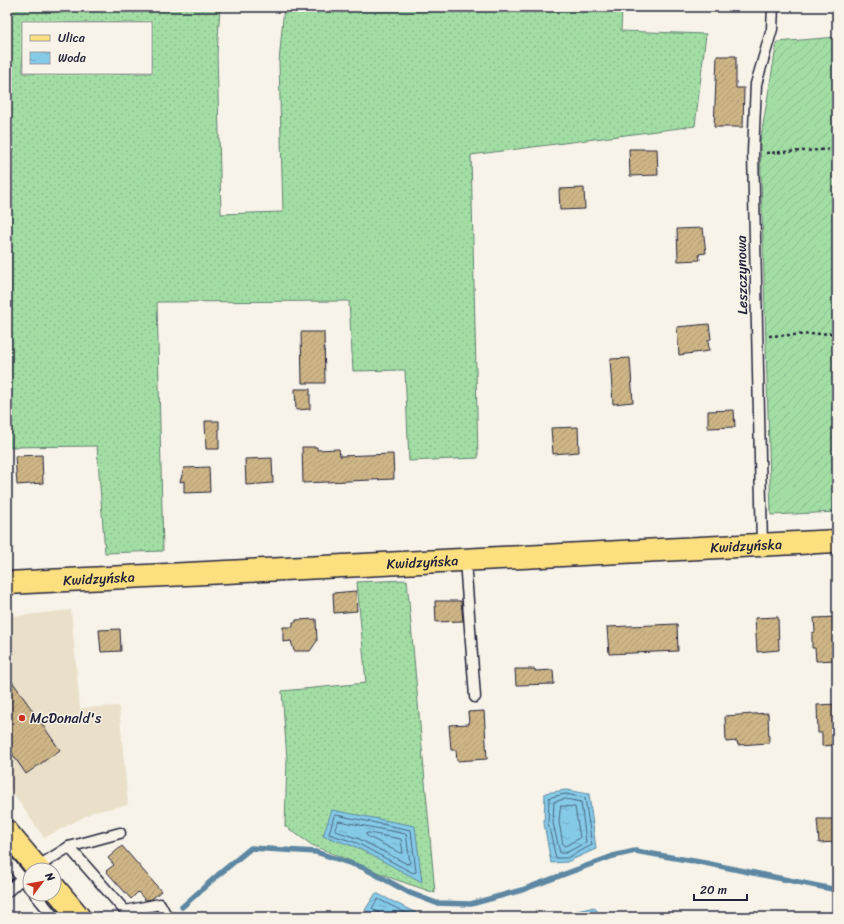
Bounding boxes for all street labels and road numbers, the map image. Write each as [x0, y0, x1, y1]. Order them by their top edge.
street label: Leszczynowa [729, 234, 755, 315]
street label: Kwidzyńska [710, 531, 783, 560]
street label: Kwidzyńska [386, 548, 459, 576]
street label: Kwidzyńska [62, 564, 135, 593]

